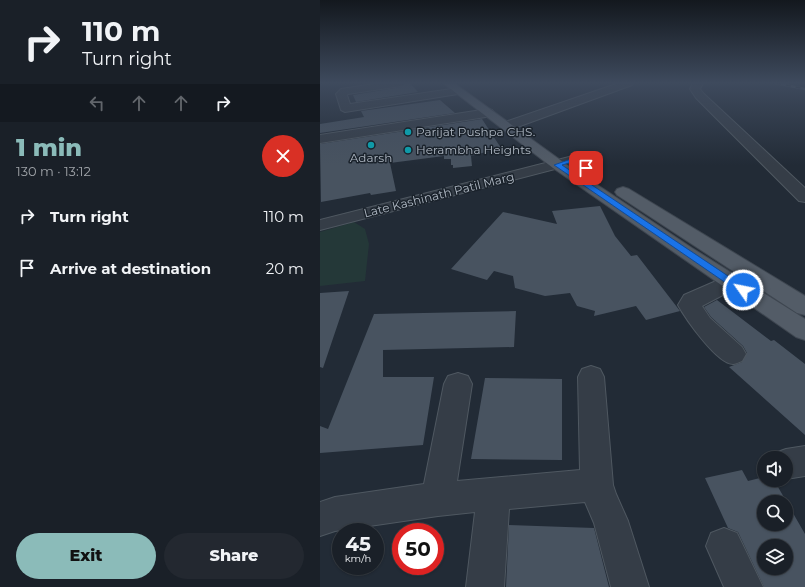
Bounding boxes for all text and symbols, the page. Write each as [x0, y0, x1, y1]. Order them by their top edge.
text: 110 m [82, 14, 160, 48]
icon: right [16, 16, 68, 68]
text: Turn right [82, 48, 172, 70]
icon: left [86, 92, 108, 114]
icon: ahead [128, 92, 150, 114]
icon: ahead [170, 92, 192, 114]
icon: right [212, 92, 234, 114]
place label: Parijat Pushpa CHS. [416, 124, 535, 139]
marker: Parijat Pushpa CHS. [403, 127, 413, 137]
text: 1 min [16, 133, 82, 162]
button: close [262, 135, 304, 177]
marker: Adarsh [366, 140, 376, 150]
place label: Herambha Heights [416, 142, 531, 157]
marker: Herambha Heights [403, 145, 413, 155]
place label: Adarsh [350, 150, 392, 165]
pin [569, 151, 603, 185]
icon: arrive [575, 157, 597, 179]
text: 130 m · 13:12 [16, 163, 91, 179]
street label: Late Kashinath Patil Marg [362, 169, 516, 220]
icon: right [16, 205, 38, 227]
text: Turn right [50, 207, 129, 226]
text: 110 m [263, 207, 304, 226]
icon: arrive [16, 257, 38, 279]
text: Arrive at destination [50, 259, 211, 278]
text: 20 m [266, 259, 304, 278]
position arrow [722, 269, 764, 311]
map controls [757, 451, 793, 575]
button: sound [757, 451, 793, 487]
button: search [757, 495, 793, 531]
speed limit sign: 50 [392, 523, 444, 575]
text: 45 [345, 532, 371, 556]
button: Exit [16, 533, 156, 579]
button: Share [164, 533, 304, 579]
button: layers [757, 539, 793, 575]
text: km/h [345, 552, 371, 565]

